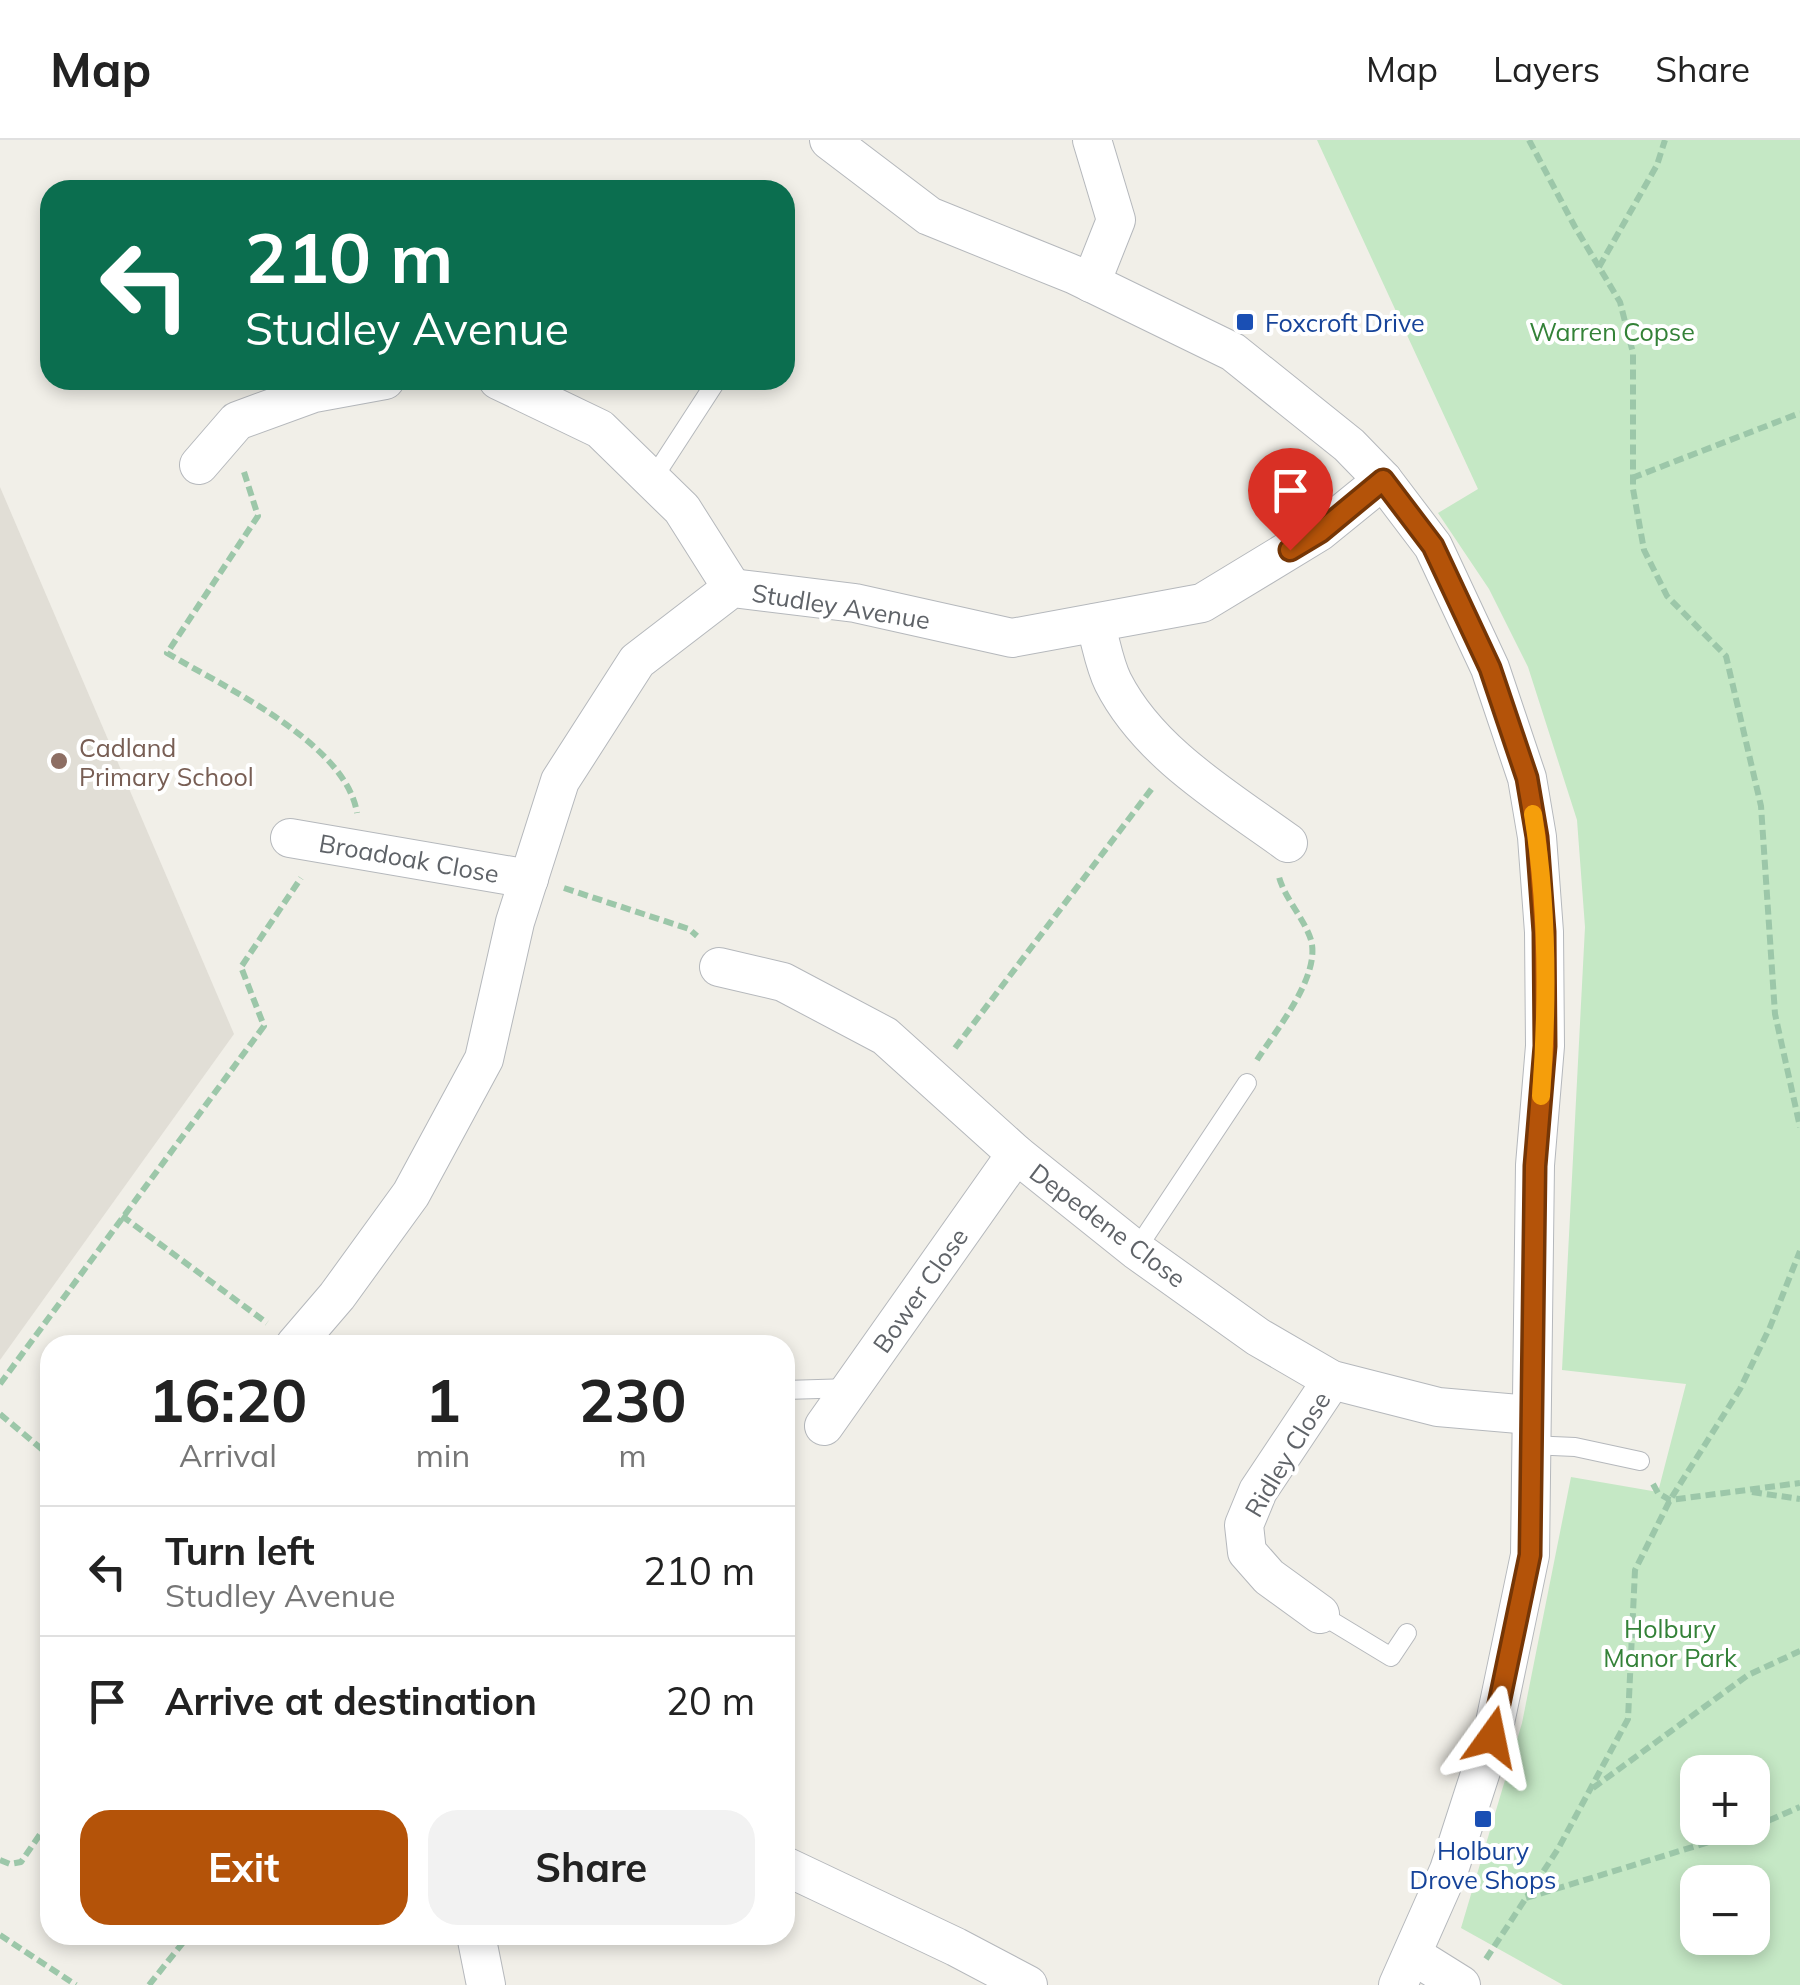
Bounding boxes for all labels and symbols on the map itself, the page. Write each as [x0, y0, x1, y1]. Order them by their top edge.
place label: Foxcroft Drive [1265, 307, 1425, 338]
marker: Foxcroft Drive [1234, 311, 1256, 333]
park label: Warren Copse [1529, 316, 1695, 347]
pin [1248, 448, 1333, 551]
street label: Studley Avenue [750, 577, 932, 635]
place label: Cadland Primary School [79, 732, 254, 792]
marker: Cadland Primary School [48, 750, 70, 772]
street label: Broadoak Close [317, 827, 501, 889]
street label: Depedene Close [1024, 1156, 1192, 1294]
street label: Bower Close [866, 1222, 974, 1358]
street label: Ridley Close [1237, 1386, 1337, 1522]
park label: Holbury Manor Park [1603, 1613, 1738, 1673]
position arrow [1440, 1685, 1544, 1789]
marker: Holbury Drove Shops [1472, 1808, 1494, 1830]
place label: Holbury Drove Shops [1410, 1835, 1556, 1895]

